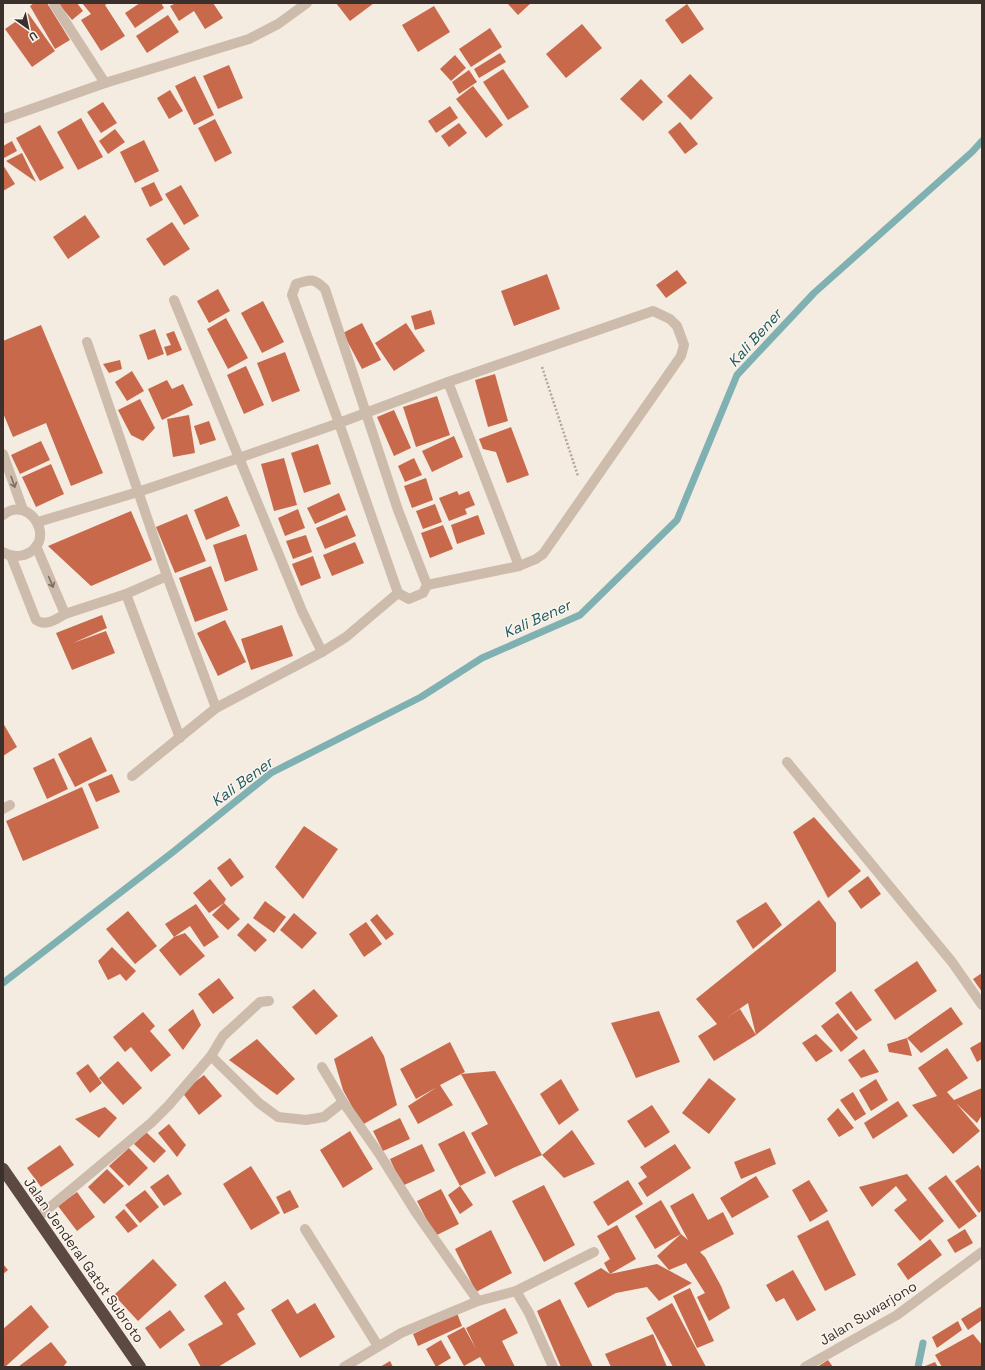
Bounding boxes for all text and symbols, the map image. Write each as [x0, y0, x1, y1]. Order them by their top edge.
north arrow [8, 8, 48, 48]
text: U [27, 28, 40, 44]
water label: Kali Bener [724, 304, 787, 371]
one-way arrow [9, 476, 17, 488]
one-way arrow [48, 576, 56, 588]
water label: Kali Bener [500, 595, 575, 642]
water label: Kali Bener [207, 752, 277, 810]
street label: Jalan Jenderal Gatot Subroto [20, 1174, 148, 1346]
street label: Jalan Suwarjono [816, 1277, 920, 1349]

